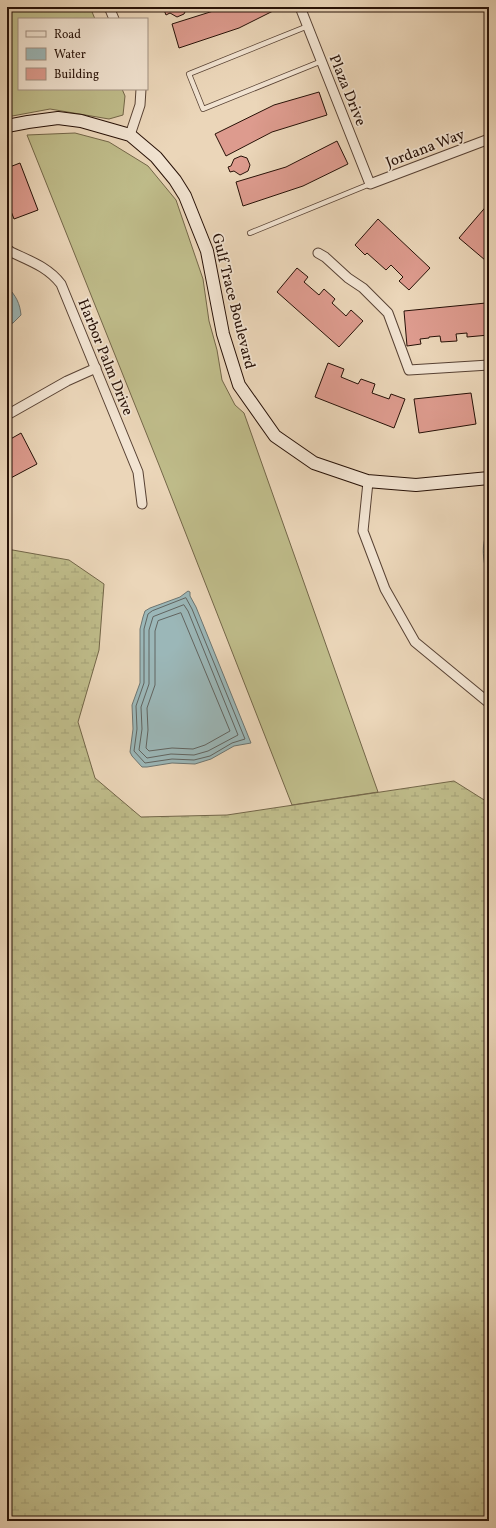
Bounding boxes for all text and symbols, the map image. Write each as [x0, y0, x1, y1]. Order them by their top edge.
legend [18, 18, 148, 90]
text: Road [54, 27, 81, 43]
text: Water [54, 47, 86, 63]
street label: Plaza Drive [323, 52, 370, 129]
text: Building [54, 67, 99, 83]
street label: Jordana Way [383, 125, 468, 174]
street label: Gulf Trace Boulevard [206, 231, 260, 371]
street label: Harbor Palm Drive [72, 296, 138, 419]

